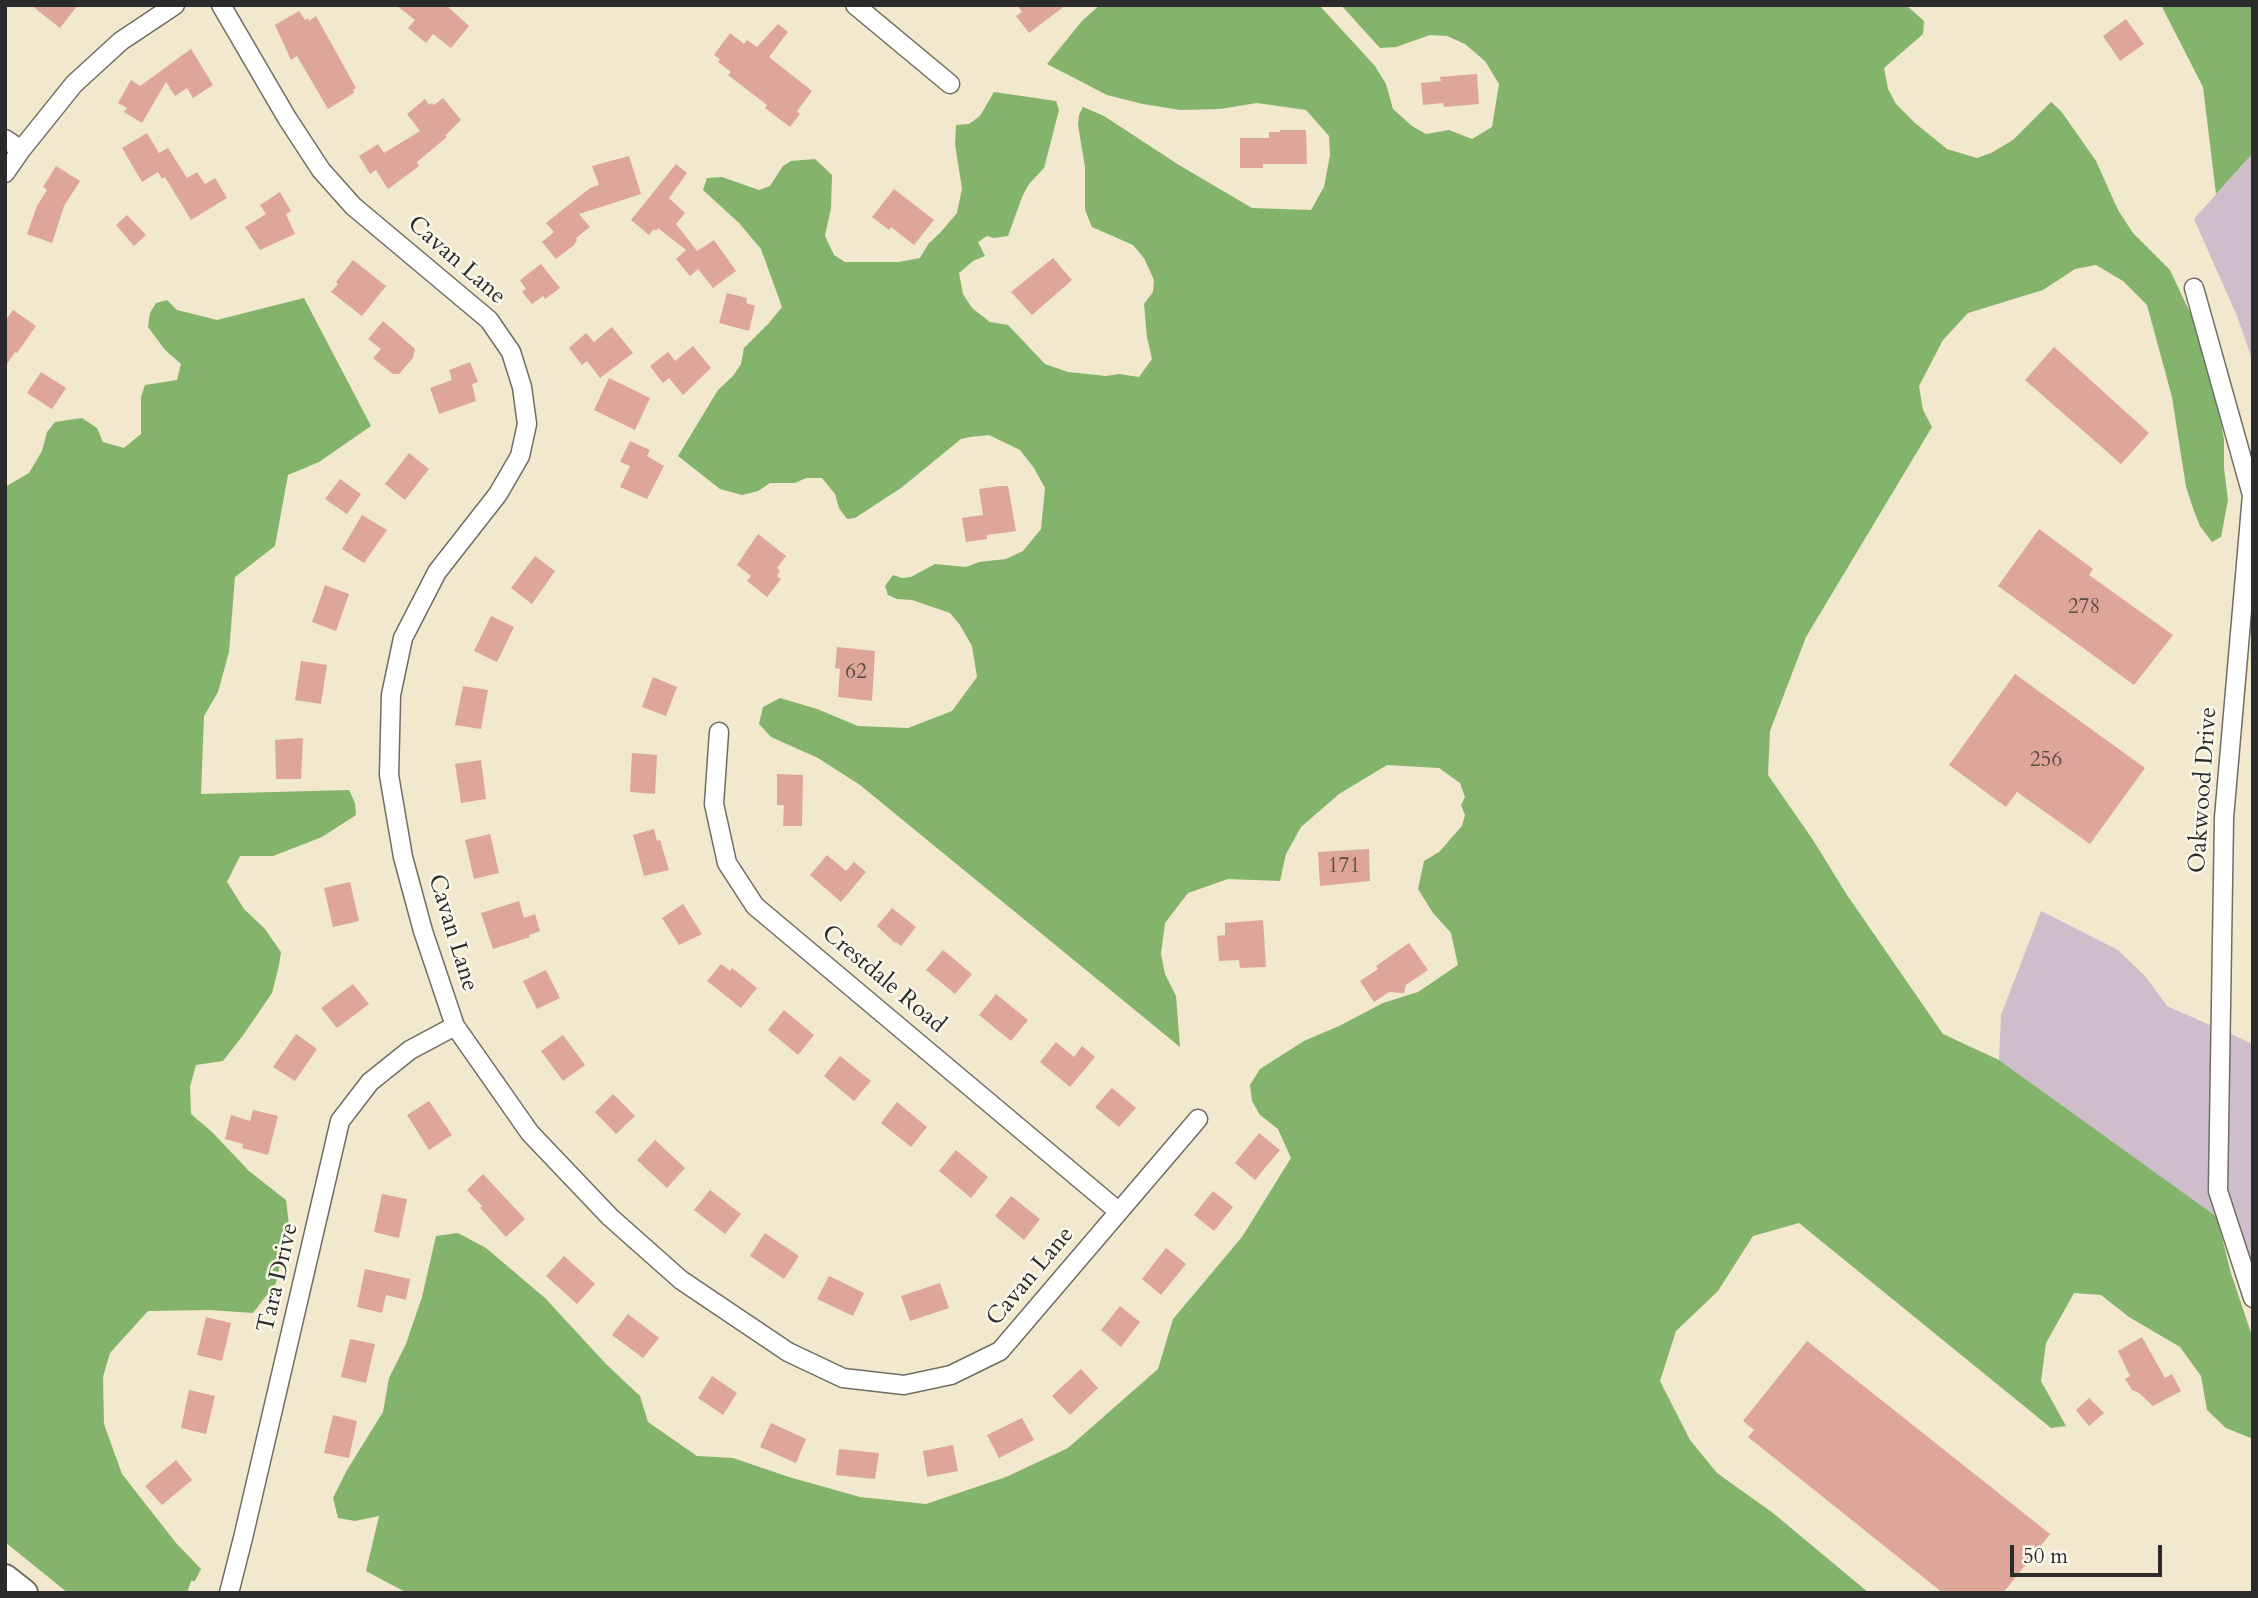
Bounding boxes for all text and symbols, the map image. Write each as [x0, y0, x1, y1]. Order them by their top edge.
street label: Cavan Lane [401, 211, 511, 311]
house number: 278 [2068, 595, 2100, 621]
house number: 62 [845, 660, 867, 686]
street label: Oakwood Drive [2184, 706, 2224, 874]
house number: 256 [2030, 748, 2062, 774]
house number: 171 [1328, 854, 1360, 880]
street label: Cavan Lane [421, 871, 483, 995]
street label: Crestdale Road [815, 920, 951, 1040]
street label: Tara Drive [252, 1220, 306, 1336]
street label: Cavan Lane [981, 1221, 1081, 1333]
scale bar [2013, 1532, 2165, 1576]
text: 50 m [2023, 1542, 2068, 1571]

